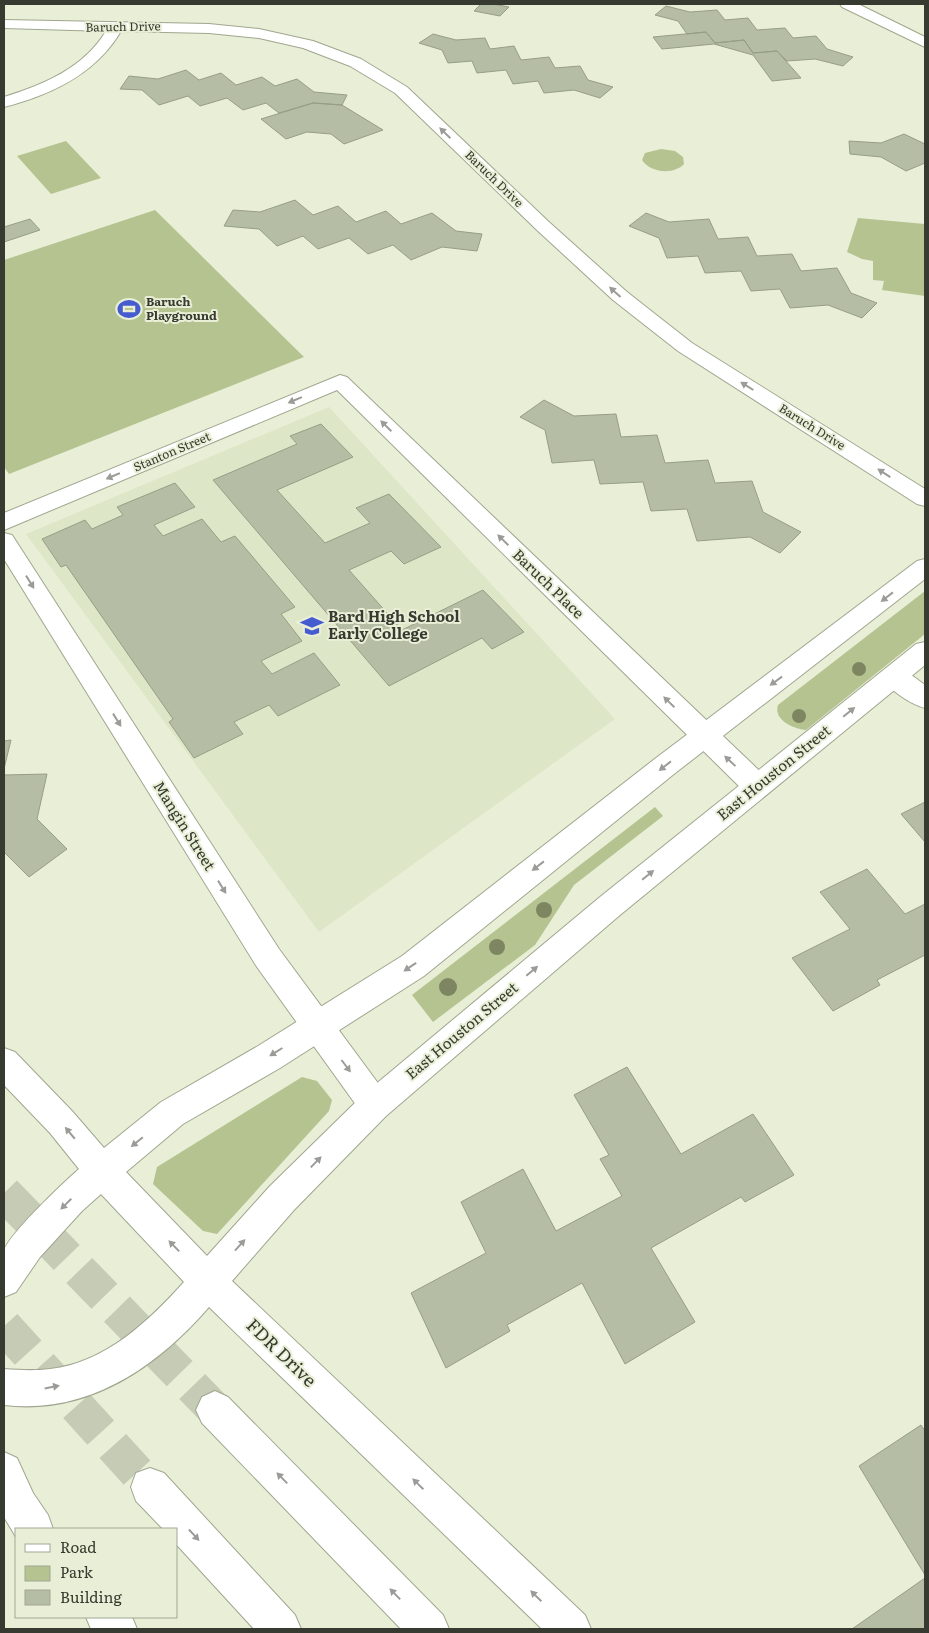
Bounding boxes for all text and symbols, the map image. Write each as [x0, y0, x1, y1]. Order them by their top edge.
street label: Baruch Drive [85, 16, 161, 36]
one-way arrow [439, 127, 451, 139]
street label: Baruch Drive [461, 146, 528, 211]
one-way arrow [609, 286, 621, 298]
place label: Baruch Playground [146, 292, 217, 324]
sports icon: Baruch Playground [116, 296, 142, 322]
one-way arrow [741, 381, 754, 390]
one-way arrow [288, 397, 302, 405]
street label: Baruch Drive [776, 399, 849, 454]
one-way arrow [381, 420, 393, 432]
street label: Stanton Street [130, 427, 213, 475]
one-way arrow [878, 468, 891, 477]
one-way arrow [106, 473, 120, 481]
one-way arrow [497, 534, 509, 546]
street label: Baruch Place [508, 543, 590, 623]
one-way arrow [25, 576, 35, 589]
one-way arrow [881, 591, 894, 602]
place label: Bard High School Early College [328, 604, 460, 644]
school or university icon: Bard High School Early College [299, 613, 325, 639]
one-way arrow [770, 676, 783, 687]
one-way arrow [663, 696, 675, 708]
one-way arrow [843, 706, 856, 717]
one-way arrow [112, 713, 121, 726]
street label: East Houston Street [711, 719, 835, 825]
one-way arrow [725, 755, 737, 767]
one-way arrow [659, 760, 672, 771]
street label: Mangin Street [149, 776, 222, 874]
one-way arrow [532, 861, 545, 872]
one-way arrow [641, 870, 654, 881]
one-way arrow [218, 880, 227, 893]
one-way arrow [403, 962, 417, 972]
one-way arrow [526, 965, 538, 977]
street label: East Houston Street [400, 976, 522, 1084]
one-way arrow [269, 1048, 282, 1057]
one-way arrow [341, 1059, 351, 1073]
one-way arrow [64, 1128, 76, 1140]
one-way arrow [131, 1136, 144, 1147]
one-way arrow [310, 1157, 322, 1169]
one-way arrow [60, 1197, 72, 1209]
one-way arrow [234, 1239, 246, 1251]
one-way arrow [168, 1240, 180, 1252]
street label: FDR Drive [241, 1311, 323, 1392]
one-way arrow [44, 1383, 60, 1391]
one-way arrow [276, 1473, 288, 1485]
one-way arrow [412, 1478, 424, 1490]
legend [15, 1528, 178, 1618]
one-way arrow [189, 1529, 200, 1542]
text: Road [60, 1535, 96, 1558]
text: Park [60, 1560, 94, 1583]
text: Building [60, 1585, 122, 1608]
one-way arrow [389, 1589, 401, 1601]
one-way arrow [530, 1590, 542, 1602]

